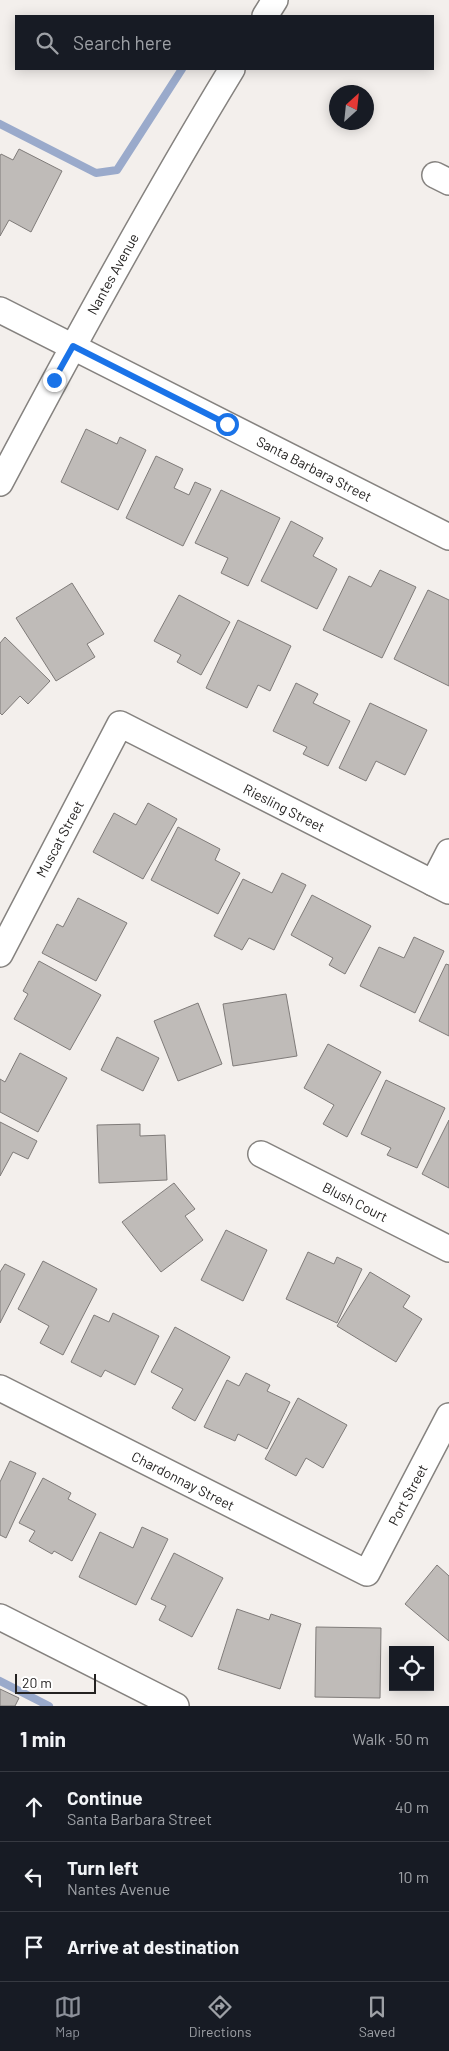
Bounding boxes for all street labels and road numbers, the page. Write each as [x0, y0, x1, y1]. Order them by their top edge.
street label: Nantes Avenue [83, 230, 142, 317]
street label: Santa Barbara Street [254, 432, 375, 505]
street label: Riesling Street [241, 780, 328, 835]
street label: Muscat Street [32, 797, 87, 880]
street label: Blush Court [320, 1178, 391, 1225]
street label: Chardonnay Street [129, 1447, 237, 1514]
street label: Port Street [384, 1461, 431, 1528]

